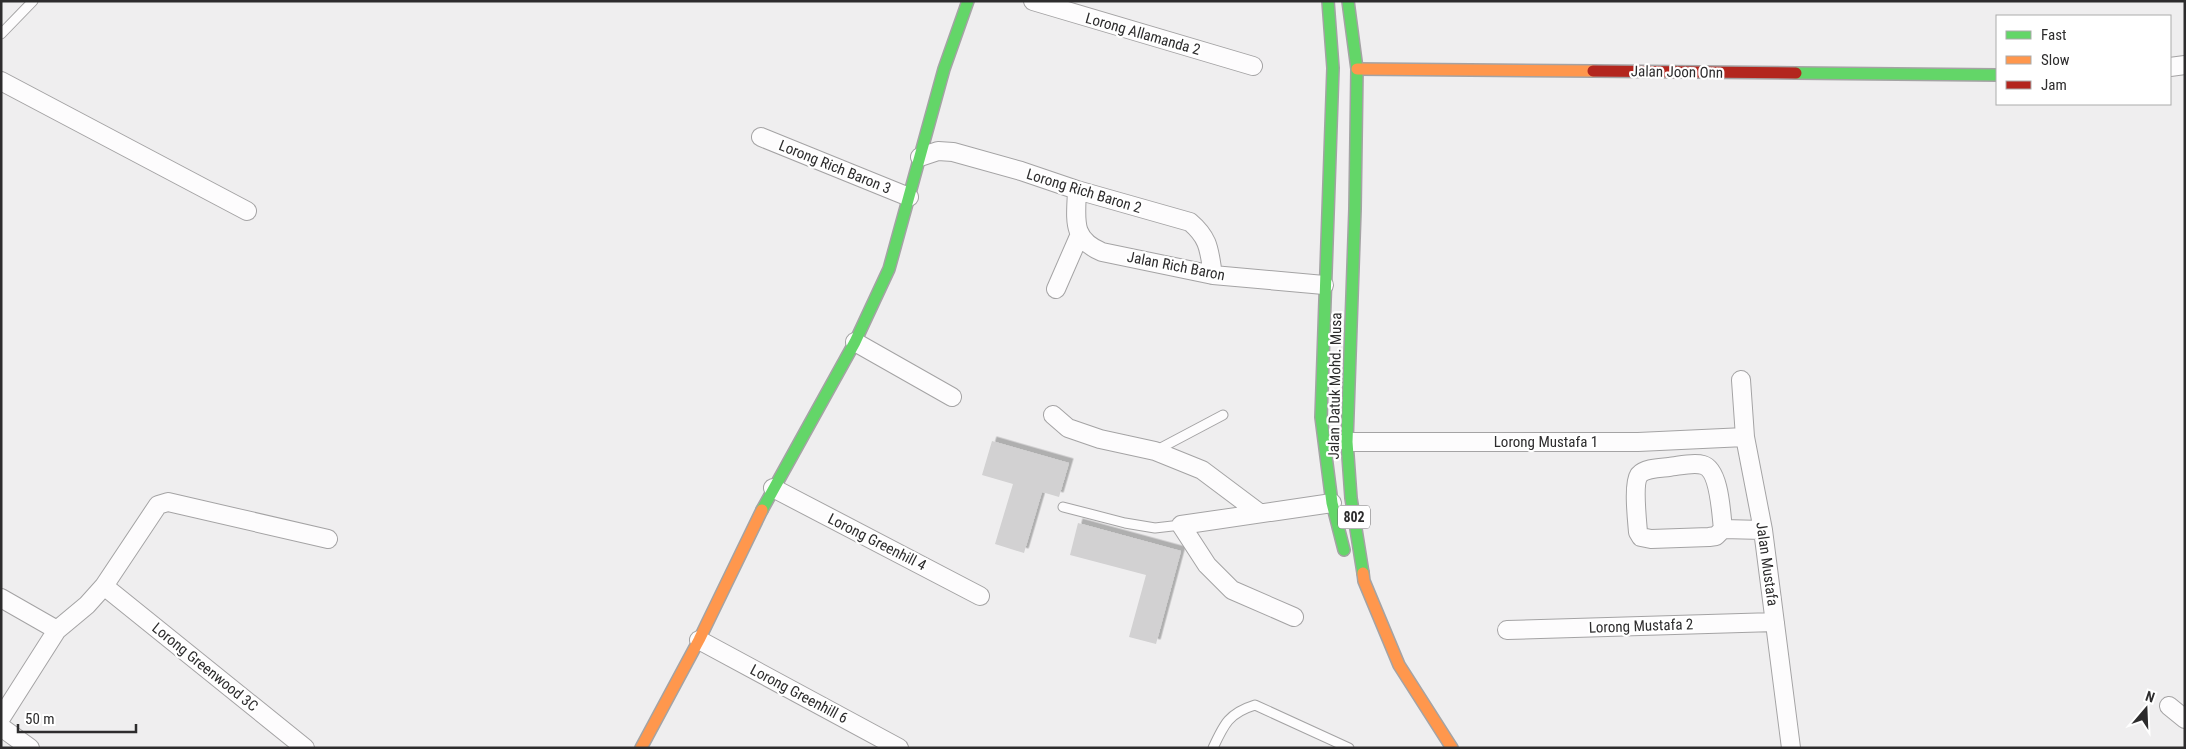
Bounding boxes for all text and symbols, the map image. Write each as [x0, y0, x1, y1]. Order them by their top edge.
street label: Lorong Allamanda 2 [1083, 9, 1203, 59]
legend [1996, 15, 2171, 105]
text: Fast [2041, 26, 2066, 44]
text: Slow [2041, 51, 2070, 69]
street label: Jalan Joon Onn [1631, 62, 1723, 82]
text: Jam [2041, 76, 2067, 94]
street label: Lorong Rich Baron 3 [776, 136, 894, 198]
street label: Lorong Rich Baron 2 [1024, 165, 1144, 217]
street label: Jalan Rich Baron [1126, 248, 1226, 284]
street label: Jalan Datuk Mohd. Musa [1325, 312, 1345, 460]
street label: Lorong Mustafa 1 [1494, 433, 1598, 451]
road number: 802 [1338, 506, 1370, 528]
street label: Lorong Greenhill 4 [825, 510, 929, 574]
street label: Jalan Mustafa [1752, 521, 1782, 607]
street label: Lorong Mustafa 2 [1588, 615, 1694, 637]
street label: Lorong Greenwood 3C [148, 619, 262, 715]
street label: Lorong Greenhill 6 [747, 661, 851, 727]
north arrow [2121, 684, 2171, 734]
text: N [2144, 688, 2157, 706]
scale bar [18, 702, 135, 734]
text: 50 m [25, 710, 55, 728]

